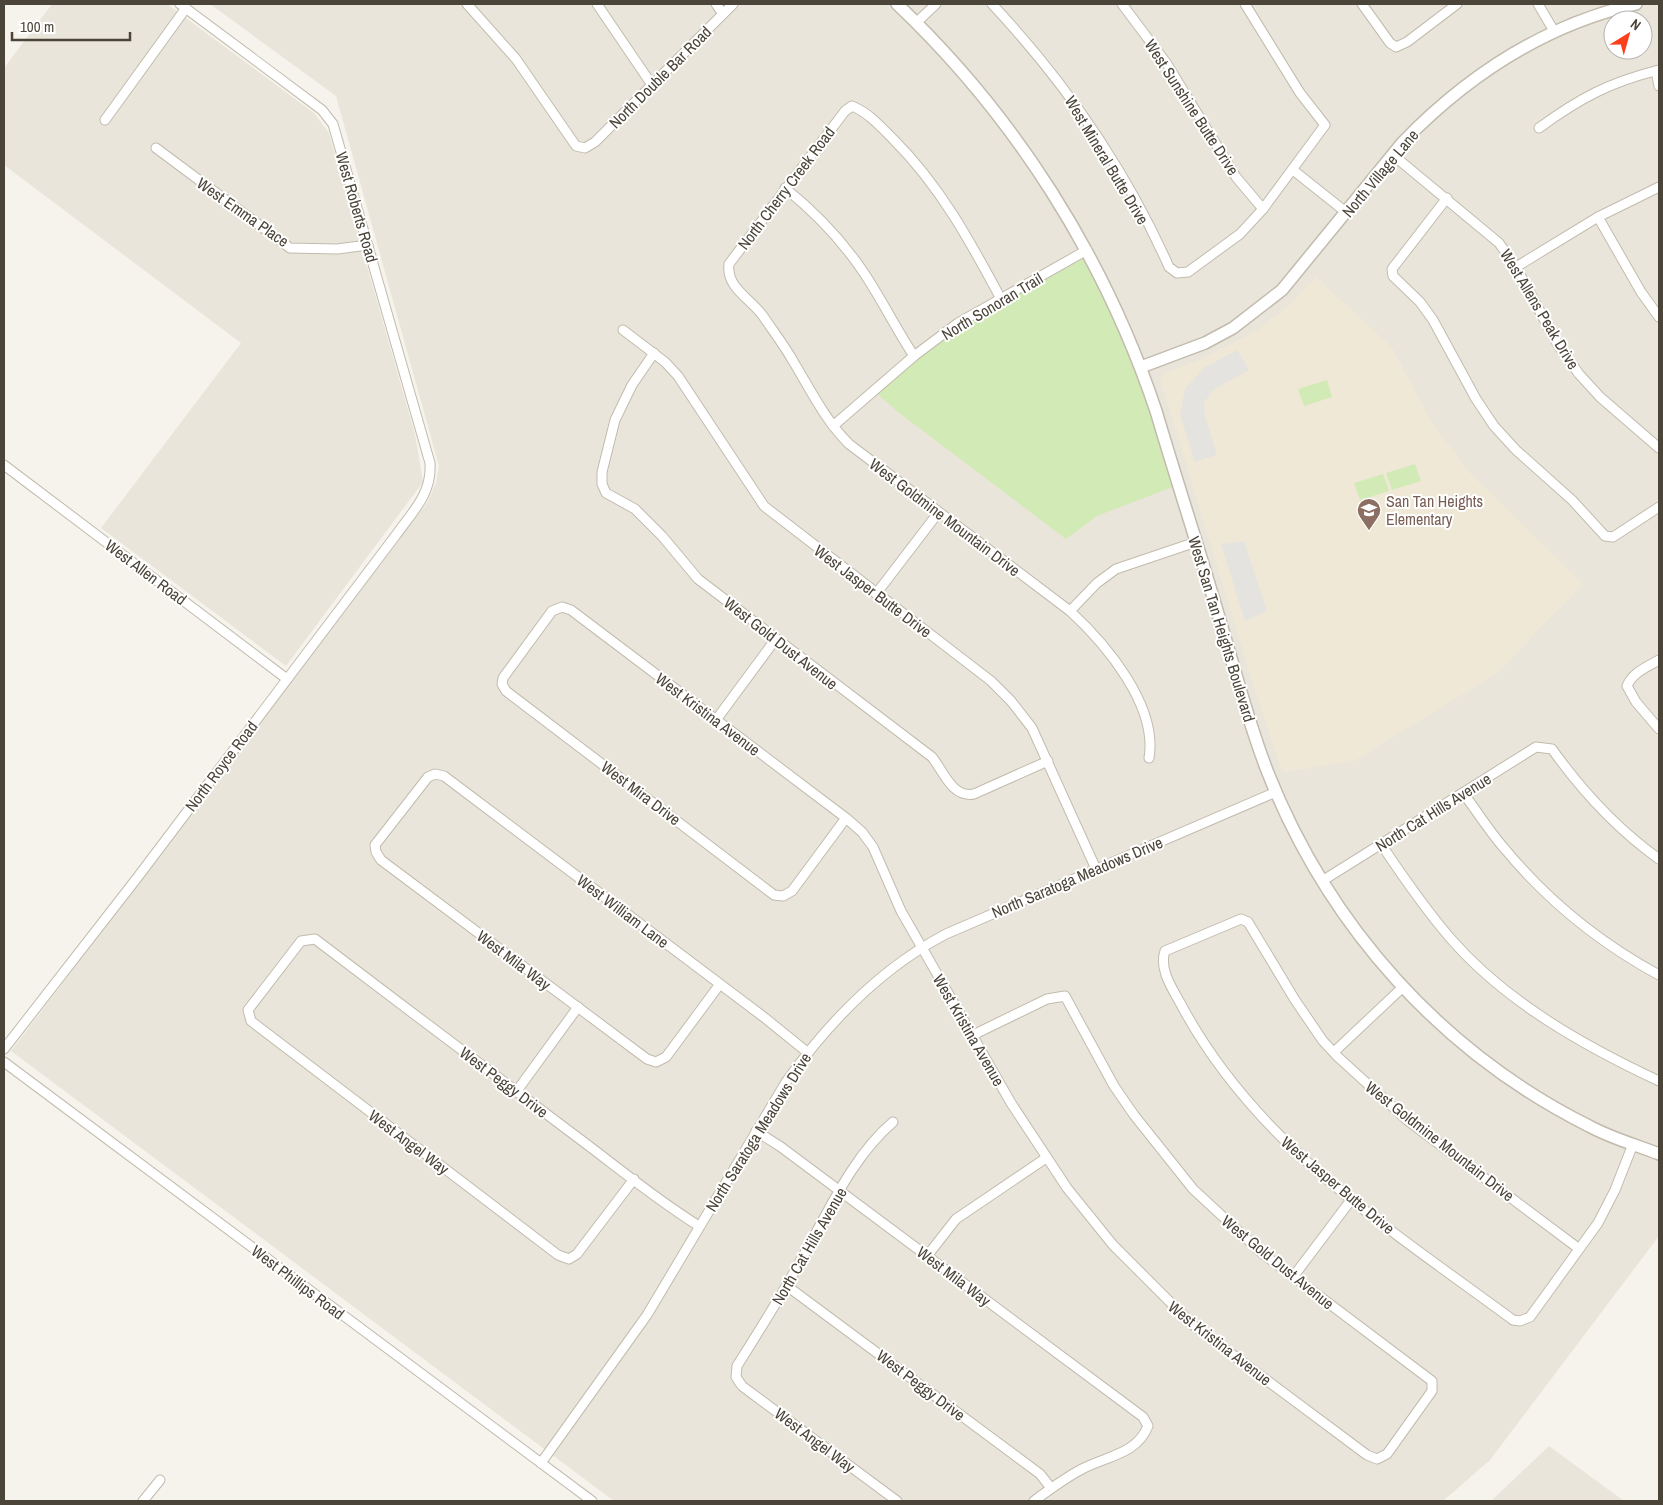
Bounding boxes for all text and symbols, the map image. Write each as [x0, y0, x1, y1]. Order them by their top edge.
scale bar [12, 10, 130, 42]
north arrow [1603, 10, 1653, 60]
text: N [1627, 15, 1645, 34]
text: 100 m [20, 16, 54, 37]
street label: North Double Bar Road [604, 21, 716, 133]
street label: West Sunshine Butte Drive [1140, 35, 1244, 179]
street label: West Mineral Butte Drive [1060, 92, 1154, 228]
street label: North Cherry Creek Road [732, 122, 840, 254]
street label: North Village Lane [1337, 124, 1423, 222]
street label: West Roberts Road [331, 149, 383, 265]
street label: West Emma Place [193, 172, 293, 252]
street label: West Allens Peak Drive [1495, 245, 1585, 373]
street label: North Sonoran Trail [937, 267, 1047, 345]
street label: West Goldmine Mountain Drive [865, 453, 1025, 581]
place label: San Tan Heights Elementary [1386, 490, 1483, 530]
school or university icon: San Tan Heights Elementary [1356, 497, 1382, 531]
street label: West San Tan Heights Boulevard [1183, 533, 1261, 725]
street label: West Allen Road [101, 534, 191, 610]
street label: West Jasper Butte Drive [810, 539, 936, 643]
street label: West Gold Dust Avenue [720, 592, 842, 694]
street label: West Kristina Avenue [651, 667, 765, 761]
street label: North Royce Road [180, 716, 262, 816]
street label: West Mira Drive [597, 756, 685, 830]
street label: North Cat Hills Avenue [1371, 768, 1495, 856]
street label: North Saratoga Meadows Drive [988, 831, 1166, 923]
street label: West William Lane [573, 869, 673, 953]
street label: West Mila Way [472, 925, 556, 995]
street label: West Kristina Avenue [928, 970, 1010, 1090]
street label: West Peggy Drive [455, 1041, 553, 1123]
street label: North Saratoga Meadows Drive [700, 1048, 816, 1216]
street label: West Goldmine Mountain Drive [1361, 1076, 1519, 1206]
street label: West Angel Way [364, 1104, 454, 1180]
street label: West Jasper Butte Drive [1277, 1131, 1399, 1239]
street label: North Cat Hills Avenue [766, 1183, 852, 1309]
street label: West Gold Dust Avenue [1217, 1210, 1339, 1314]
street label: West Phillips Road [247, 1240, 349, 1324]
street label: West Mila Way [912, 1241, 996, 1311]
street label: West Kristina Avenue [1164, 1296, 1276, 1390]
street label: West Peggy Drive [872, 1344, 970, 1426]
street label: West Angel Way [770, 1402, 860, 1478]

